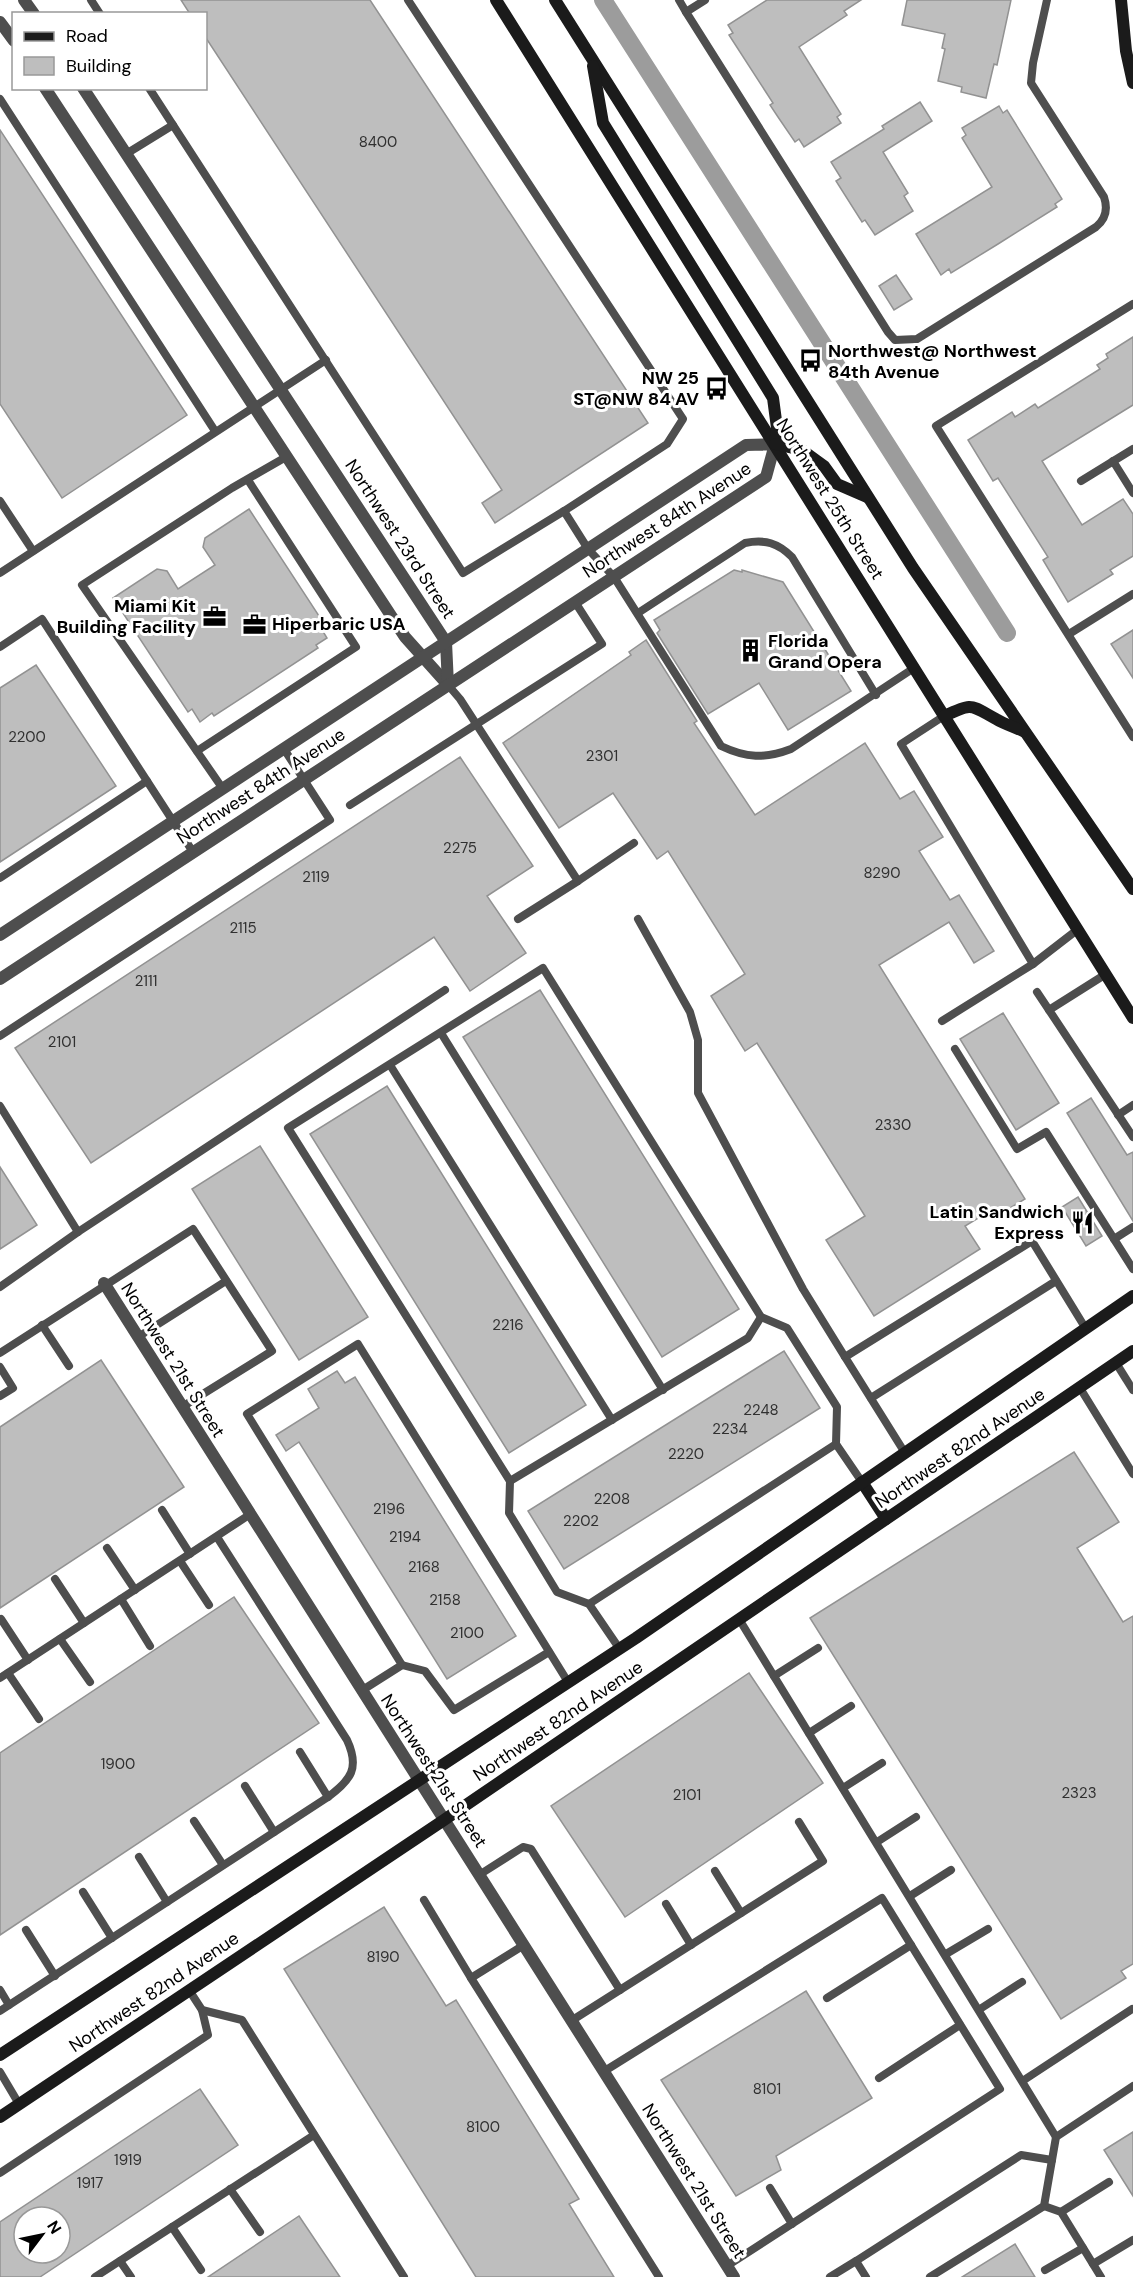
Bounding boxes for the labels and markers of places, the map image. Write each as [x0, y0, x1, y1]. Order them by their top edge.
place label: Northwest@ Northwest 84th Avenue [828, 339, 1037, 384]
bus stop icon: Northwest@ Northwest 84th Avenue [797, 348, 823, 374]
place label: NW 25 ST@NW 84 AV [573, 366, 699, 411]
bus stop icon: NW 25 ST@NW 84 AV [704, 375, 730, 401]
place label: Miami Kit Building Facility [57, 594, 196, 639]
office icon: Miami Kit Building Facility [201, 603, 227, 629]
office icon: Hiperbaric USA [241, 611, 267, 637]
place label: Hiperbaric USA [272, 612, 406, 636]
place label: Florida Grand Opera [768, 629, 882, 674]
building icon: Florida Grand Opera [737, 638, 763, 664]
place label: Latin Sandwich Express [929, 1200, 1064, 1245]
restaurant icon: Latin Sandwich Express [1069, 1209, 1095, 1235]

